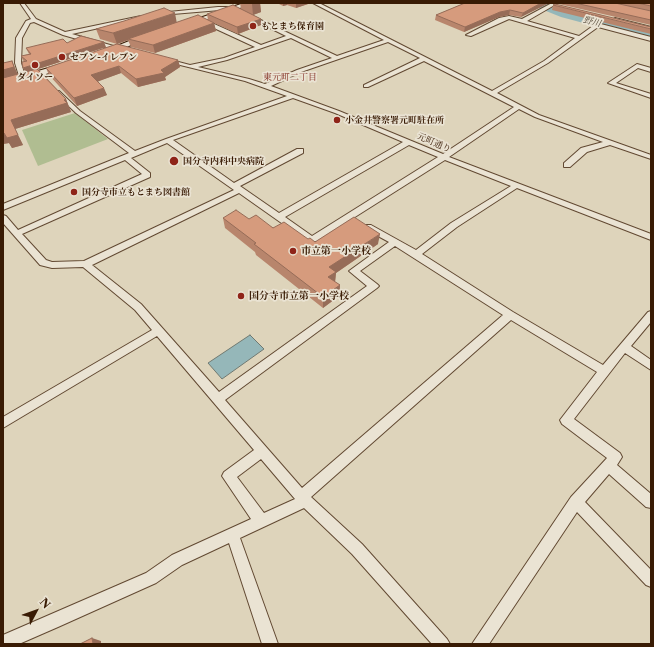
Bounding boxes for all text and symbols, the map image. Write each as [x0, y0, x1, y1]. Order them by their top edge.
water label: 野川 [582, 15, 602, 29]
marker: もとまち保育園 [248, 21, 258, 31]
place label: もとまち保育園 [261, 21, 324, 31]
marker: セブン-イレブン [57, 52, 67, 62]
place label: セブン-イレブン [70, 52, 137, 62]
marker: ダイソー [30, 60, 40, 70]
place label: ダイソー [17, 72, 53, 82]
district label: 東元町二丁目 [263, 72, 317, 82]
marker: 小金井警察署元町駐在所 [332, 115, 342, 125]
place label: 小金井警察署元町駐在所 [345, 115, 444, 125]
street label: 元町通り [415, 131, 453, 155]
marker: 国分寺内科中央病院 [168, 155, 180, 167]
place label: 国分寺内科中央病院 [183, 156, 264, 166]
marker: 国分寺市立もとまち図書館 [69, 187, 79, 197]
place label: 国分寺市立もとまち図書館 [82, 187, 190, 197]
place label: 市立第一小学校 [301, 245, 371, 257]
marker: 市立第一小学校 [288, 246, 298, 256]
place label: 国分寺市立第一小学校 [249, 290, 349, 302]
marker: 国分寺市立第一小学校 [236, 291, 246, 301]
north arrow [16, 591, 56, 631]
text: N [37, 595, 53, 611]

